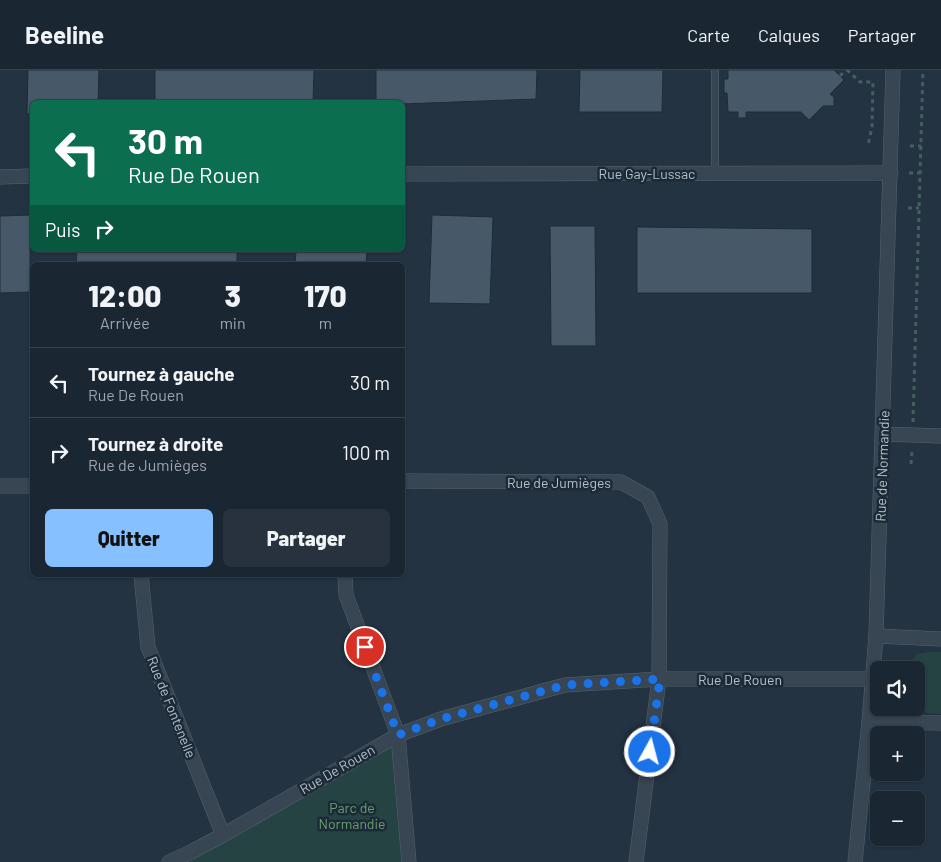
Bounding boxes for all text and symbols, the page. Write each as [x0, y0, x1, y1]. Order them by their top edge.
text: Beeline [25, 20, 104, 49]
text: Carte [687, 24, 730, 46]
text: Calques [758, 24, 820, 46]
text: Partager [848, 24, 916, 46]
text: 30 m [128, 119, 203, 161]
icon: left [45, 120, 110, 185]
text: Rue De Rouen [128, 161, 260, 187]
street label: Rue Gay-Lussac [599, 165, 695, 182]
icon: right [90, 215, 118, 243]
text: Puis [45, 218, 80, 241]
text: 12:00 [88, 277, 161, 313]
text: 3 [224, 277, 241, 313]
text: 170 [304, 277, 347, 313]
text: Arrivée [100, 313, 150, 332]
text: min [220, 313, 246, 332]
text: m [319, 313, 332, 332]
text: Tournez à gauche [88, 362, 235, 385]
icon: left [45, 369, 73, 397]
text: 30 m [350, 371, 390, 394]
text: Rue De Rouen [88, 385, 184, 404]
street label: Rue de Normandie [872, 410, 892, 522]
text: Tournez à droite [88, 432, 224, 455]
icon: right [45, 439, 73, 467]
text: 100 m [342, 441, 390, 464]
text: Rue de Jumièges [88, 455, 207, 474]
street label: Rue de Jumièges [507, 474, 611, 491]
button: Quitter [45, 509, 213, 567]
button: Partager [223, 509, 390, 567]
pin [344, 626, 386, 668]
icon: arrive [351, 633, 379, 661]
street label: Rue de Fontenelle [144, 654, 200, 760]
map controls [870, 661, 925, 846]
button: sound [870, 661, 925, 716]
street label: Rue De Rouen [698, 671, 782, 688]
position arrow [623, 725, 675, 777]
button: + [870, 726, 925, 781]
street label: Rue De Rouen [296, 741, 378, 797]
button: − [870, 791, 925, 846]
park label: Parc de Normandie [318, 799, 386, 832]

